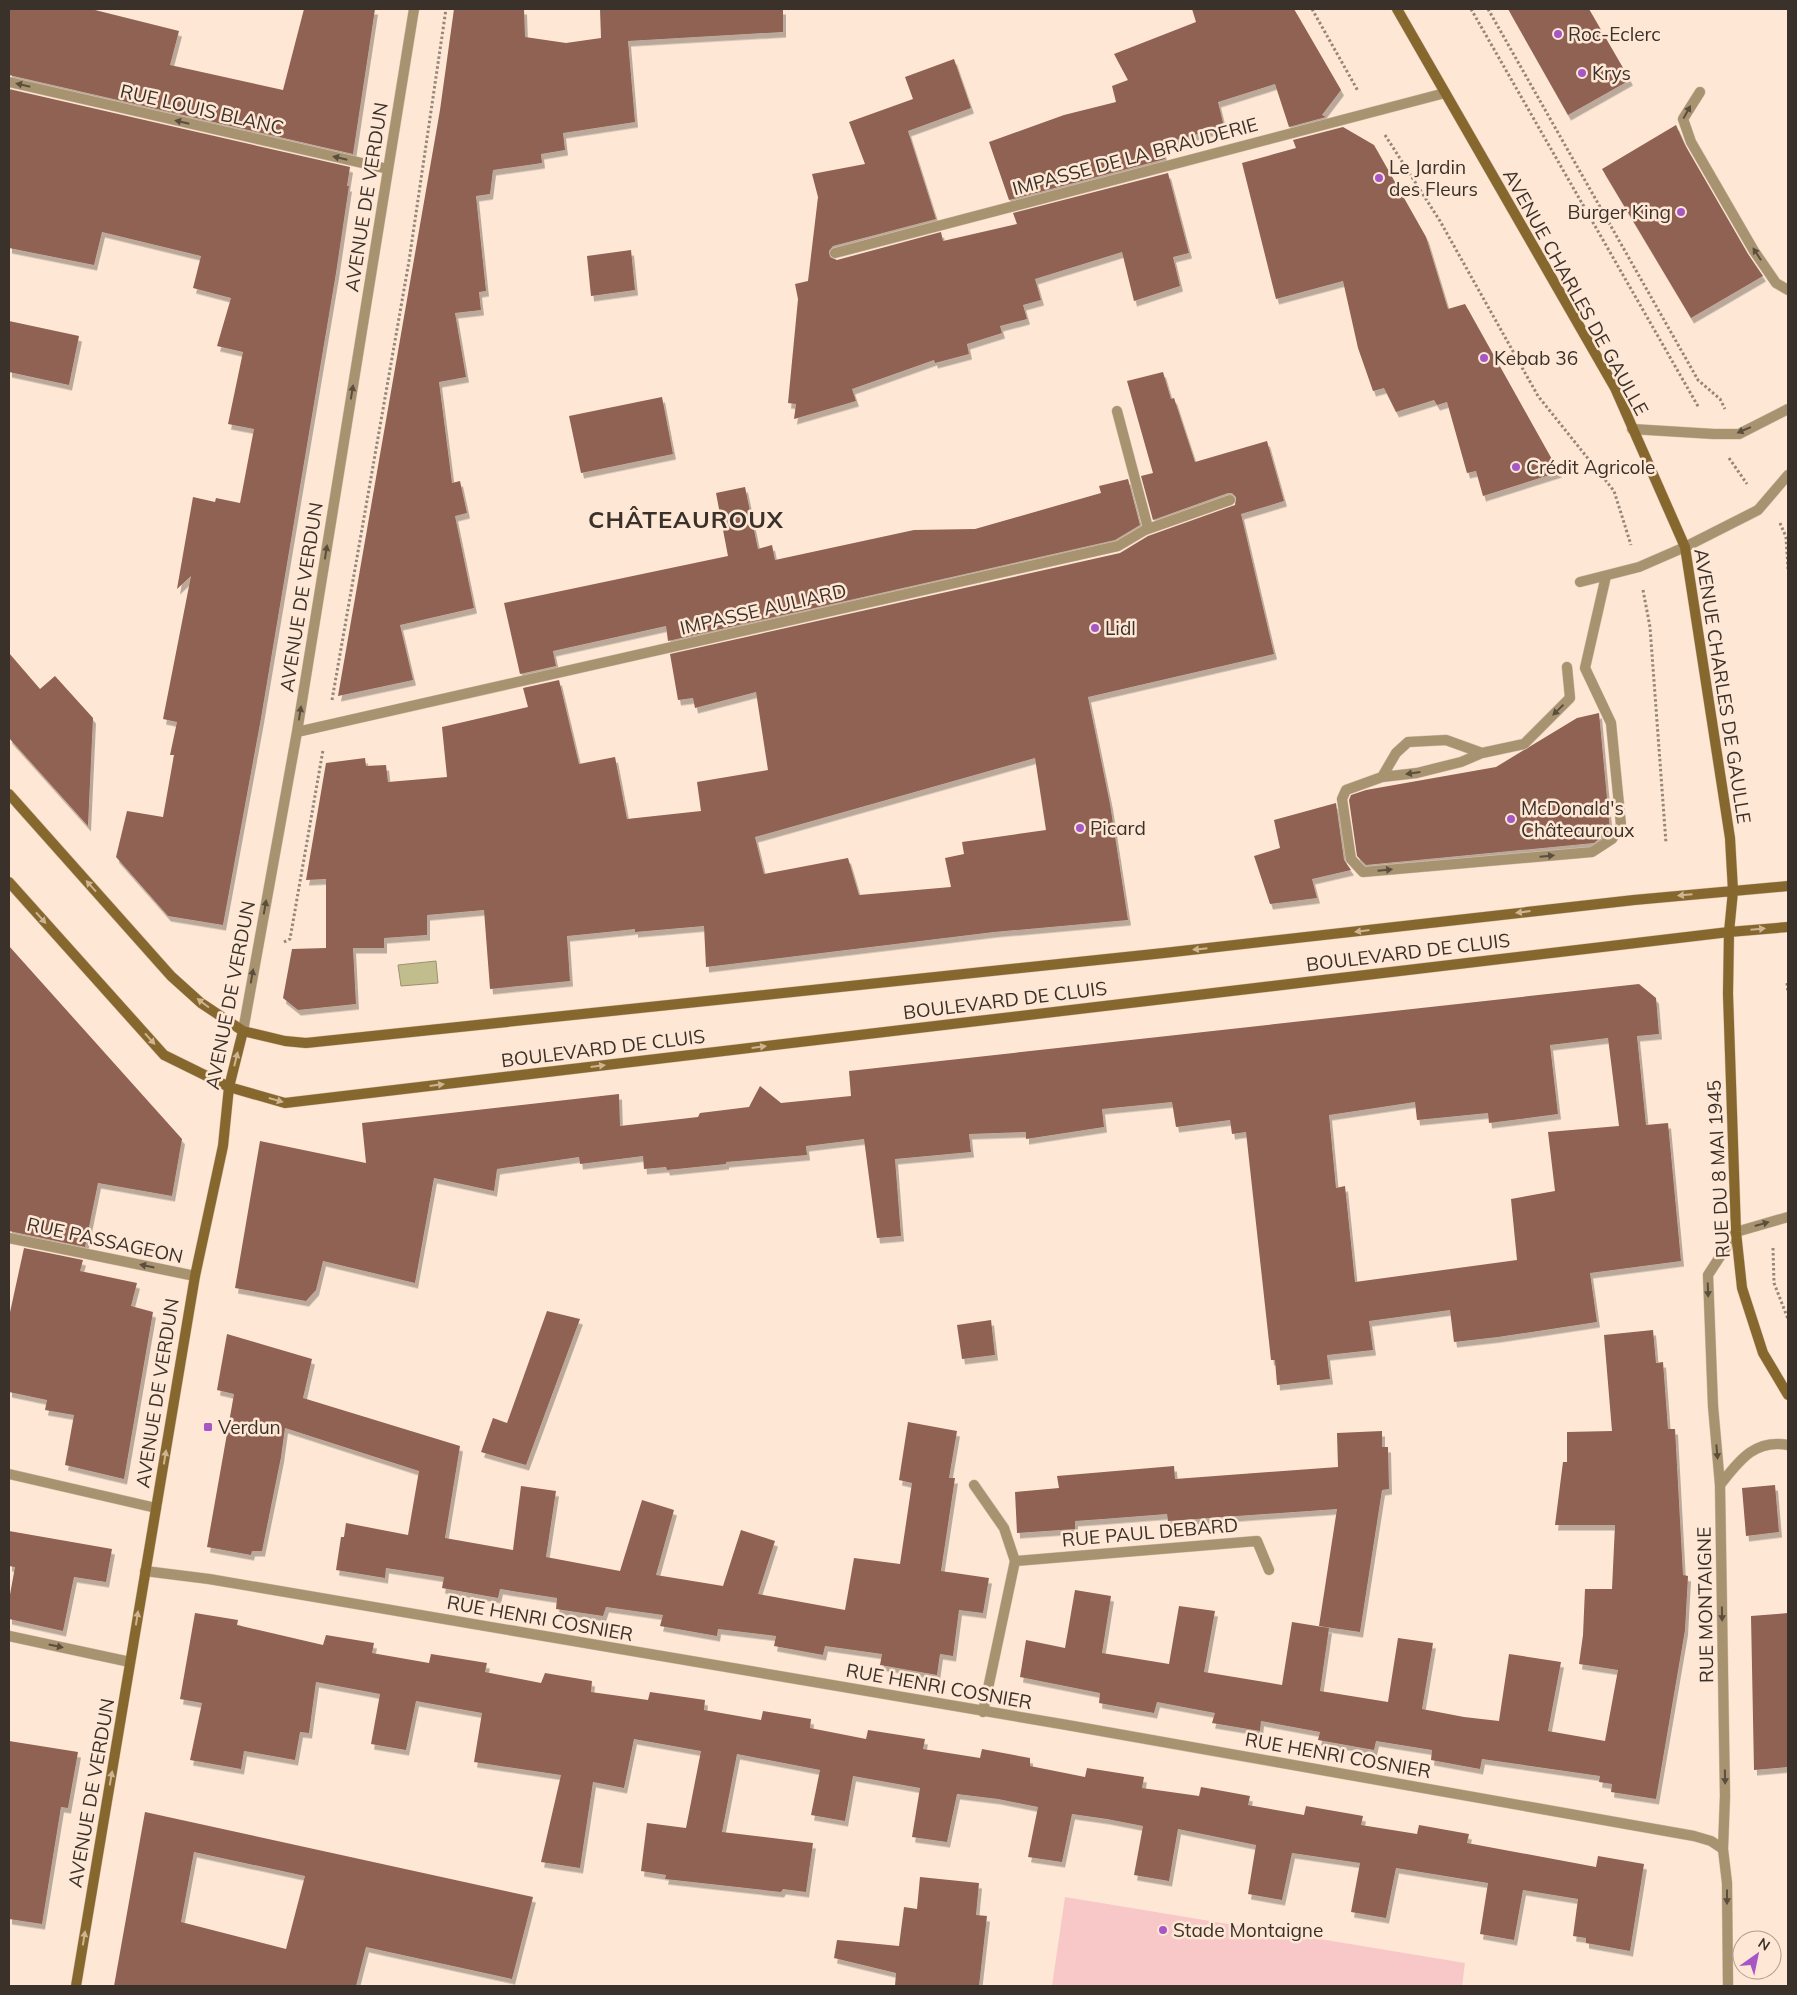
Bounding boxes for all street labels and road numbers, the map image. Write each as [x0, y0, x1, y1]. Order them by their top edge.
street label: RUE LOUIS BLANC [118, 79, 286, 139]
street label: AVENUE DE VERDUN [339, 100, 393, 294]
street label: IMPASSE DE LA BRAUDERIE [1010, 112, 1260, 200]
street label: AVENUE CHARLES DE GAULLE [1498, 165, 1654, 419]
street label: AVENUE DE VERDUN [274, 500, 328, 694]
street label: AVENUE CHARLES DE GAULLE [1689, 547, 1757, 825]
street label: IMPASSE AULIARD [677, 578, 849, 640]
street label: AVENUE DE VERDUN [200, 899, 260, 1091]
street label: BOULEVARD DE CLUIS [1305, 928, 1511, 976]
street label: BOULEVARD DE CLUIS [902, 976, 1108, 1024]
street label: BOULEVARD DE CLUIS [500, 1024, 706, 1072]
street label: RUE DU 8 MAI 1945 [1701, 1079, 1735, 1259]
street label: RUE PASSAGEON [25, 1212, 185, 1268]
street label: AVENUE DE VERDUN [130, 1296, 184, 1490]
street label: RUE PAUL DEBARD [1061, 1512, 1239, 1552]
street label: RUE MONTAIGNE [1692, 1527, 1718, 1683]
street label: RUE HENRI COSNIER [445, 1590, 635, 1646]
street label: RUE HENRI COSNIER [844, 1658, 1034, 1714]
street label: AVENUE DE VERDUN [63, 1697, 119, 1889]
street label: RUE HENRI COSNIER [1243, 1727, 1433, 1783]

